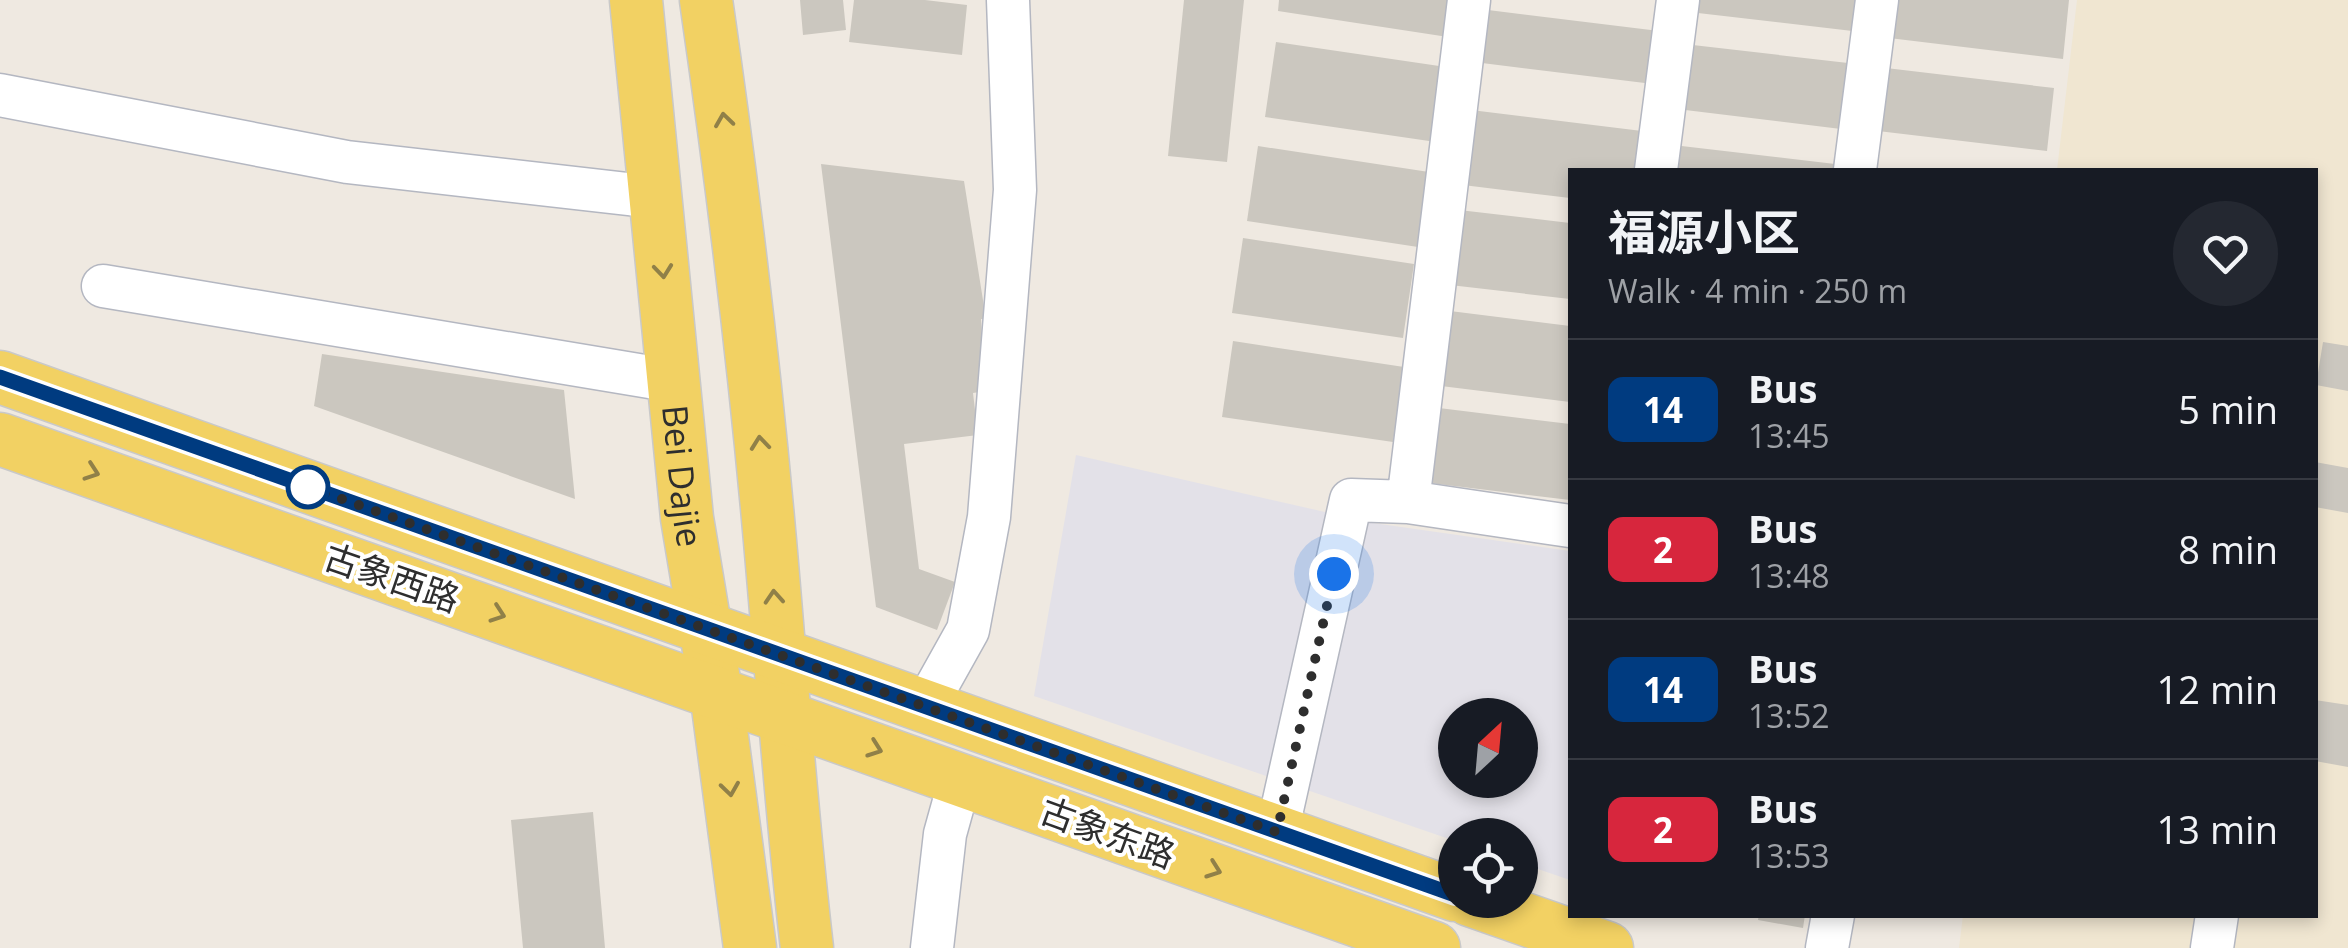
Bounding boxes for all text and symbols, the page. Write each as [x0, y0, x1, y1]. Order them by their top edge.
one-way arrow [714, 112, 735, 129]
text: 福源小区 [1608, 199, 1800, 264]
button: heart [2173, 201, 2278, 306]
one-way arrow [652, 264, 673, 280]
text: Walk · 4 min · 250 m [1608, 269, 1907, 312]
text: Bus [1748, 362, 1817, 414]
text: 5 min [2178, 383, 2278, 435]
text: 14 [1643, 386, 1683, 433]
street label: Bei Dajie [652, 403, 715, 550]
text: 13:45 [1748, 414, 1830, 457]
one-way arrow [750, 435, 771, 451]
one-way arrow [83, 460, 100, 480]
unlabelled marker [287, 466, 329, 508]
text: Bus [1748, 502, 1817, 554]
text: 8 min [2178, 523, 2278, 575]
text: 2 [1653, 526, 1673, 573]
street label: 古象西路 [318, 532, 466, 622]
your location [1309, 549, 1359, 599]
text: 13:48 [1748, 554, 1830, 597]
one-way arrow [764, 588, 786, 604]
one-way arrow [488, 602, 505, 623]
text: Bus [1748, 642, 1817, 694]
text: 12 min [2157, 663, 2278, 715]
text: 14 [1643, 666, 1683, 713]
text: 13:52 [1748, 694, 1830, 737]
north arrow [1438, 698, 1538, 798]
map controls [1438, 698, 1538, 918]
one-way arrow [865, 737, 882, 758]
one-way arrow [719, 780, 740, 797]
text: Bus [1748, 782, 1817, 834]
street label: 古象东路 [1034, 786, 1182, 878]
text: 13 min [2157, 803, 2278, 855]
text: 2 [1653, 806, 1673, 853]
button: locate [1438, 818, 1538, 918]
text: 13:53 [1748, 834, 1830, 877]
one-way arrow [1204, 858, 1221, 879]

